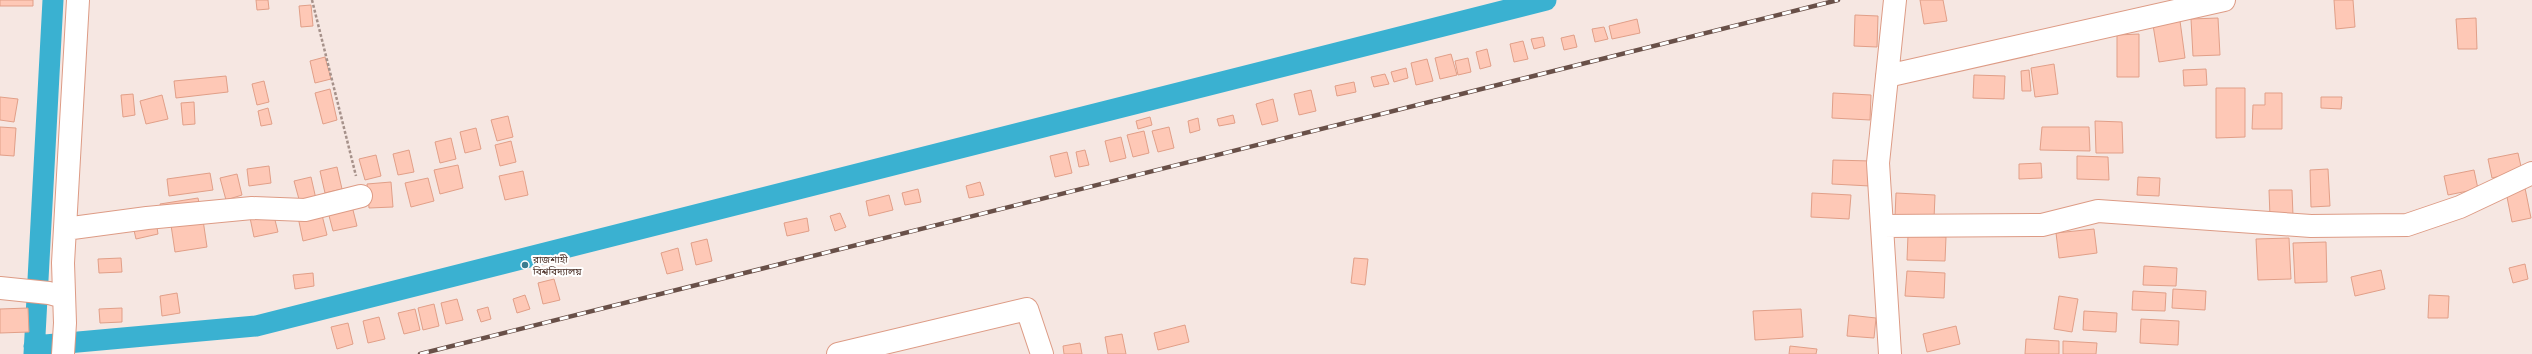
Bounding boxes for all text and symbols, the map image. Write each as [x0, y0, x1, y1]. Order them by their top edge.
place label: রাজশাহী বিশ্ববিদ্যালয় [532, 253, 582, 278]
marker: রাজশাহী বিশ্ববিদ্যালয় [520, 260, 530, 270]

